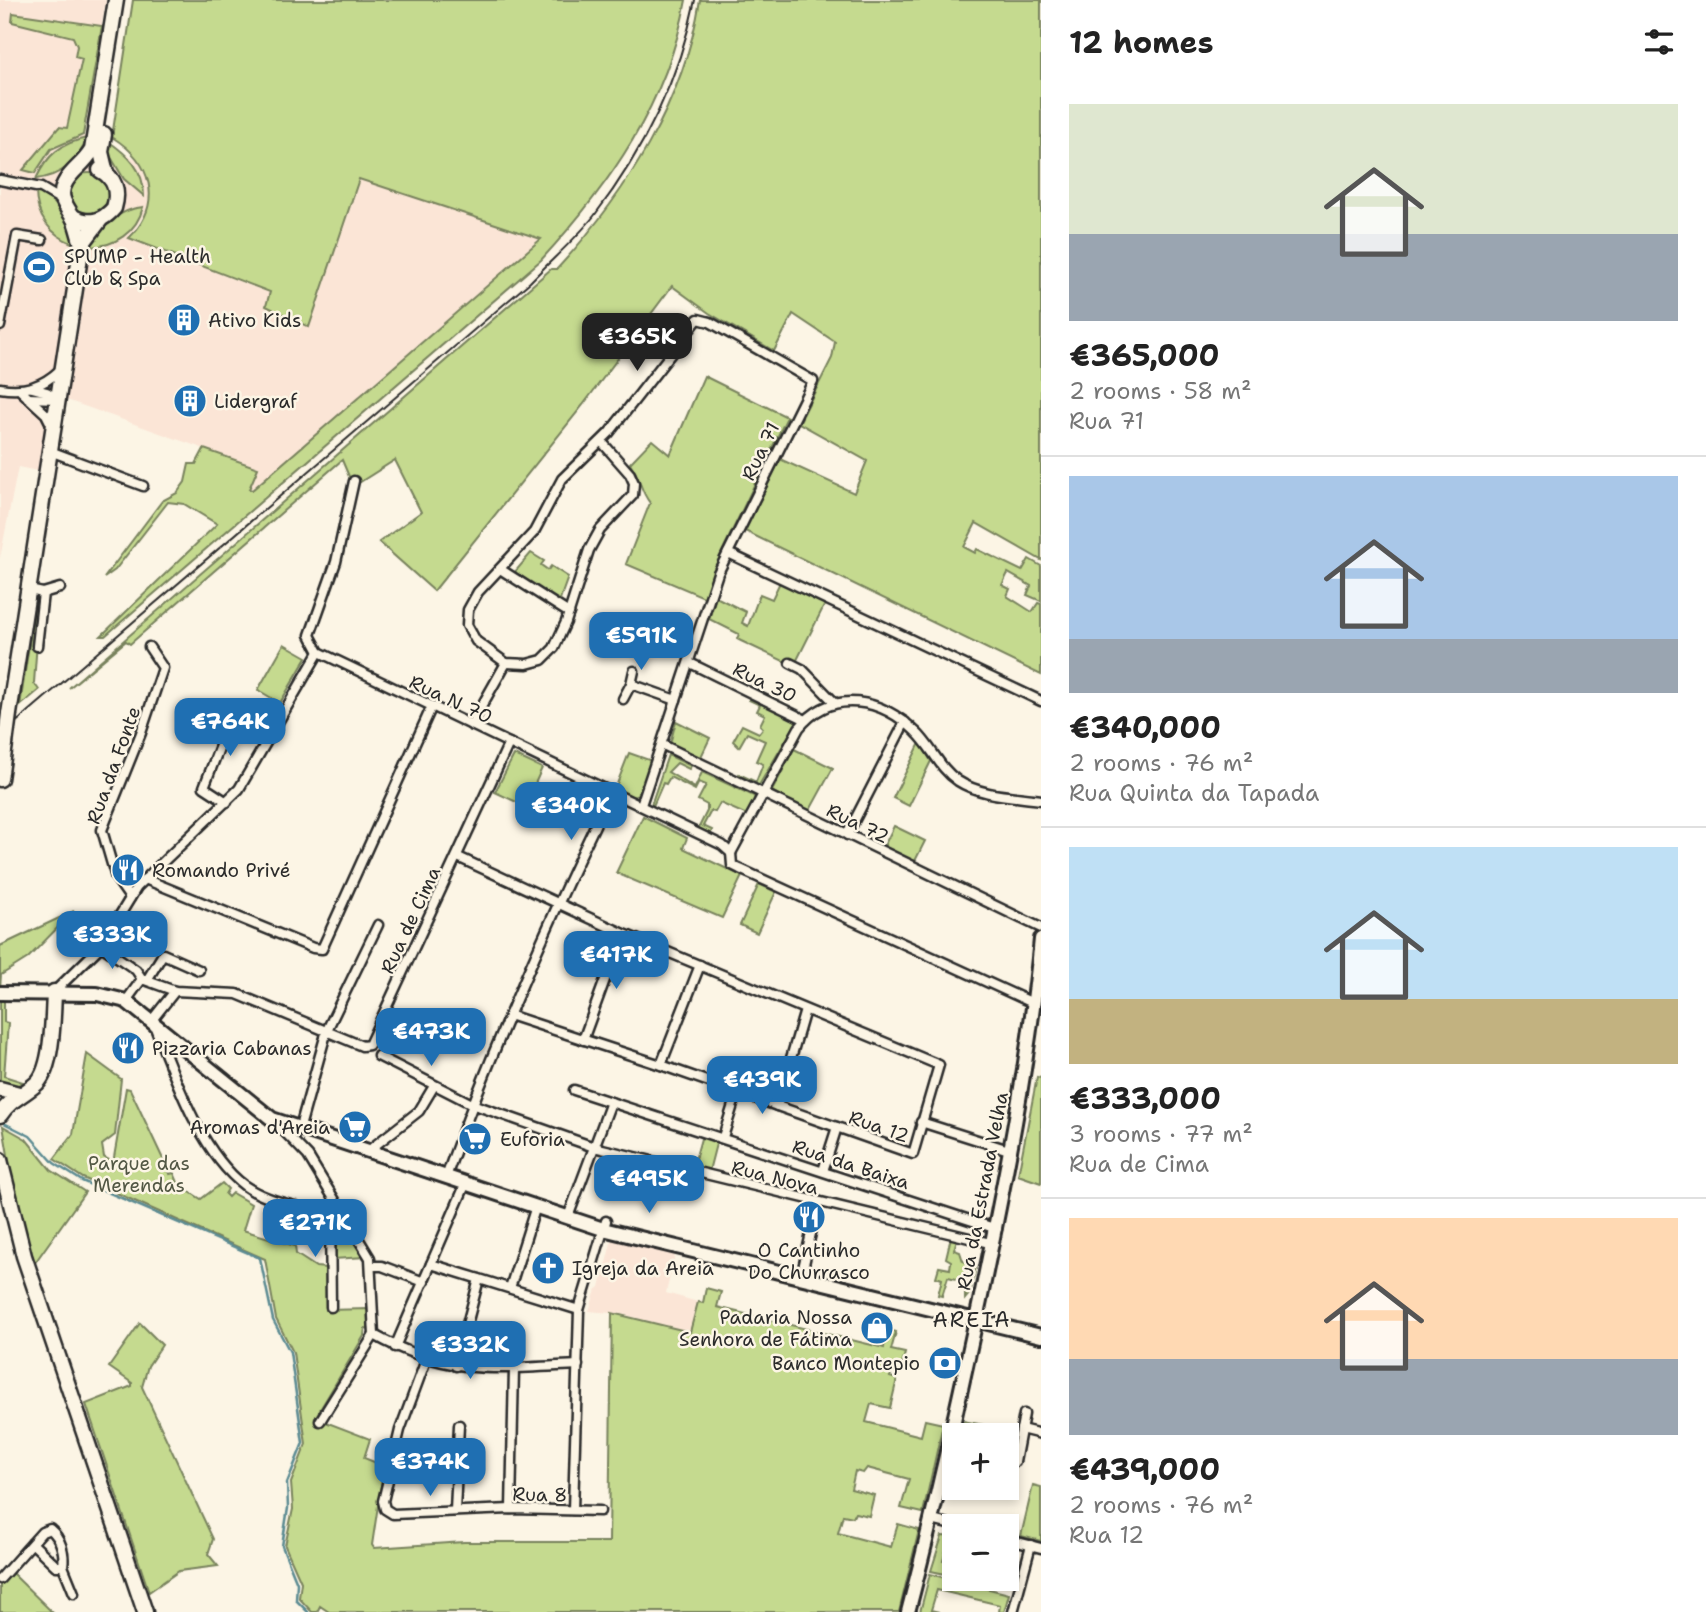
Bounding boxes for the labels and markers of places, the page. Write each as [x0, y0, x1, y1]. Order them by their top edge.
place label: SPUMP - Health Club & Spa [64, 244, 211, 291]
sports icon: SPUMP - Health Club & Spa [20, 248, 58, 286]
building icon: Ativo Kids [165, 301, 203, 339]
place label: Ativo Kids [208, 308, 301, 333]
pin: €365K [588, 314, 686, 373]
building icon: Lidergraf [171, 382, 209, 420]
place label: Lidergraf [214, 389, 298, 414]
pin: €591K [592, 612, 690, 672]
pin: €764K [181, 698, 279, 758]
pin: €340K [522, 782, 620, 842]
restaurant icon: Romando Privé [109, 851, 147, 889]
place label: Romando Privé [152, 858, 290, 883]
pin: €333K [63, 912, 161, 971]
pin: €417K [567, 932, 665, 991]
pin: €473K [382, 1009, 480, 1068]
restaurant icon: Pizzaria Cabanas [109, 1029, 147, 1067]
place label: Pizzaria Cabanas [152, 1036, 312, 1061]
pin: €439K [713, 1056, 811, 1116]
supermarket icon: Aromas d'Areia [336, 1108, 374, 1146]
place label: Aromas d'Areia [190, 1115, 330, 1140]
supermarket icon: Euforia [456, 1120, 494, 1158]
place label: Euforia [500, 1127, 565, 1152]
pin: €495K [600, 1156, 698, 1215]
restaurant icon: O Cantinho Do Churrasco [790, 1198, 828, 1236]
pin: €271K [266, 1200, 364, 1259]
place label: O Cantinho Do Churrasco [748, 1238, 870, 1285]
church icon: Igreja da Areia [529, 1249, 567, 1287]
place label: Igreja da Areia [572, 1256, 714, 1281]
place label: Padaria Nossa Senhora de Fátima [679, 1305, 852, 1352]
shop icon: Padaria Nossa Senhora de Fátima [858, 1309, 896, 1347]
pin: €332K [421, 1322, 519, 1381]
bank icon: Banco Montepio [926, 1344, 964, 1382]
place label: Banco Montepio [772, 1351, 920, 1376]
pin: €374K [381, 1438, 479, 1498]

